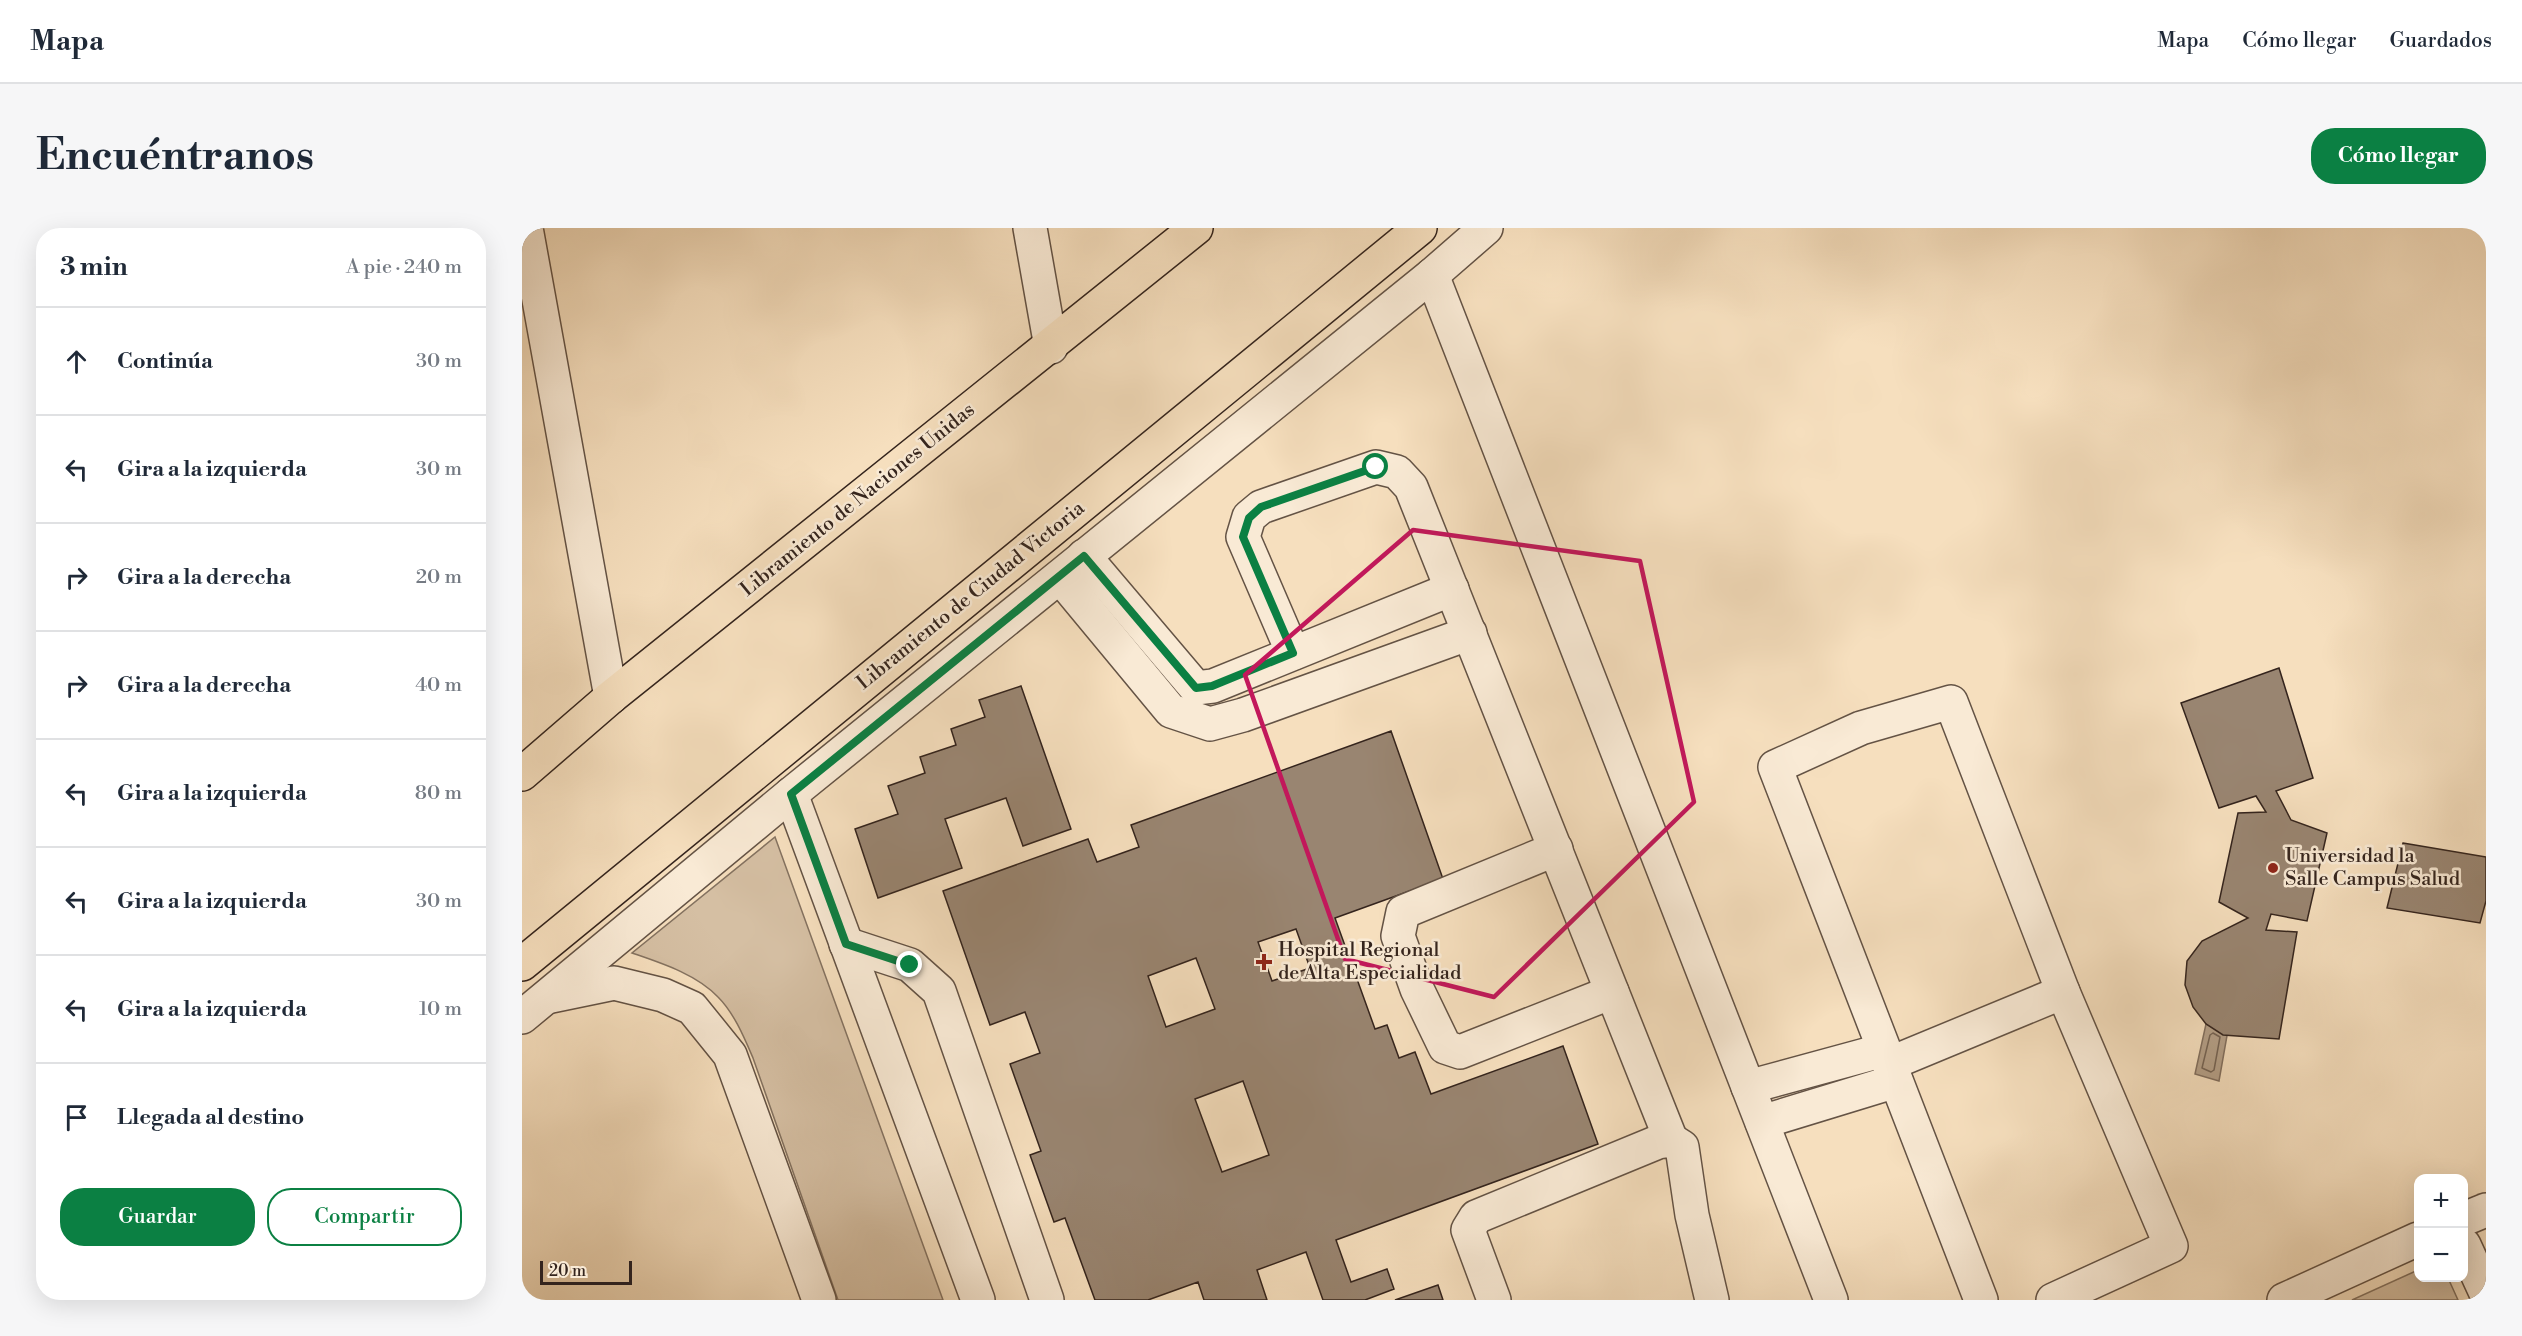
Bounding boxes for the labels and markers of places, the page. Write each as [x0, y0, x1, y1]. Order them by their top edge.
place label: Universidad la Salle Campus Salud [2285, 844, 2461, 892]
marker: Universidad la Salle Campus Salud [2266, 861, 2280, 875]
place label: Hospital Regional de Alta Especialidad [1278, 938, 1462, 986]
marker: Hospital Regional de Alta Especialidad [1255, 953, 1273, 971]

